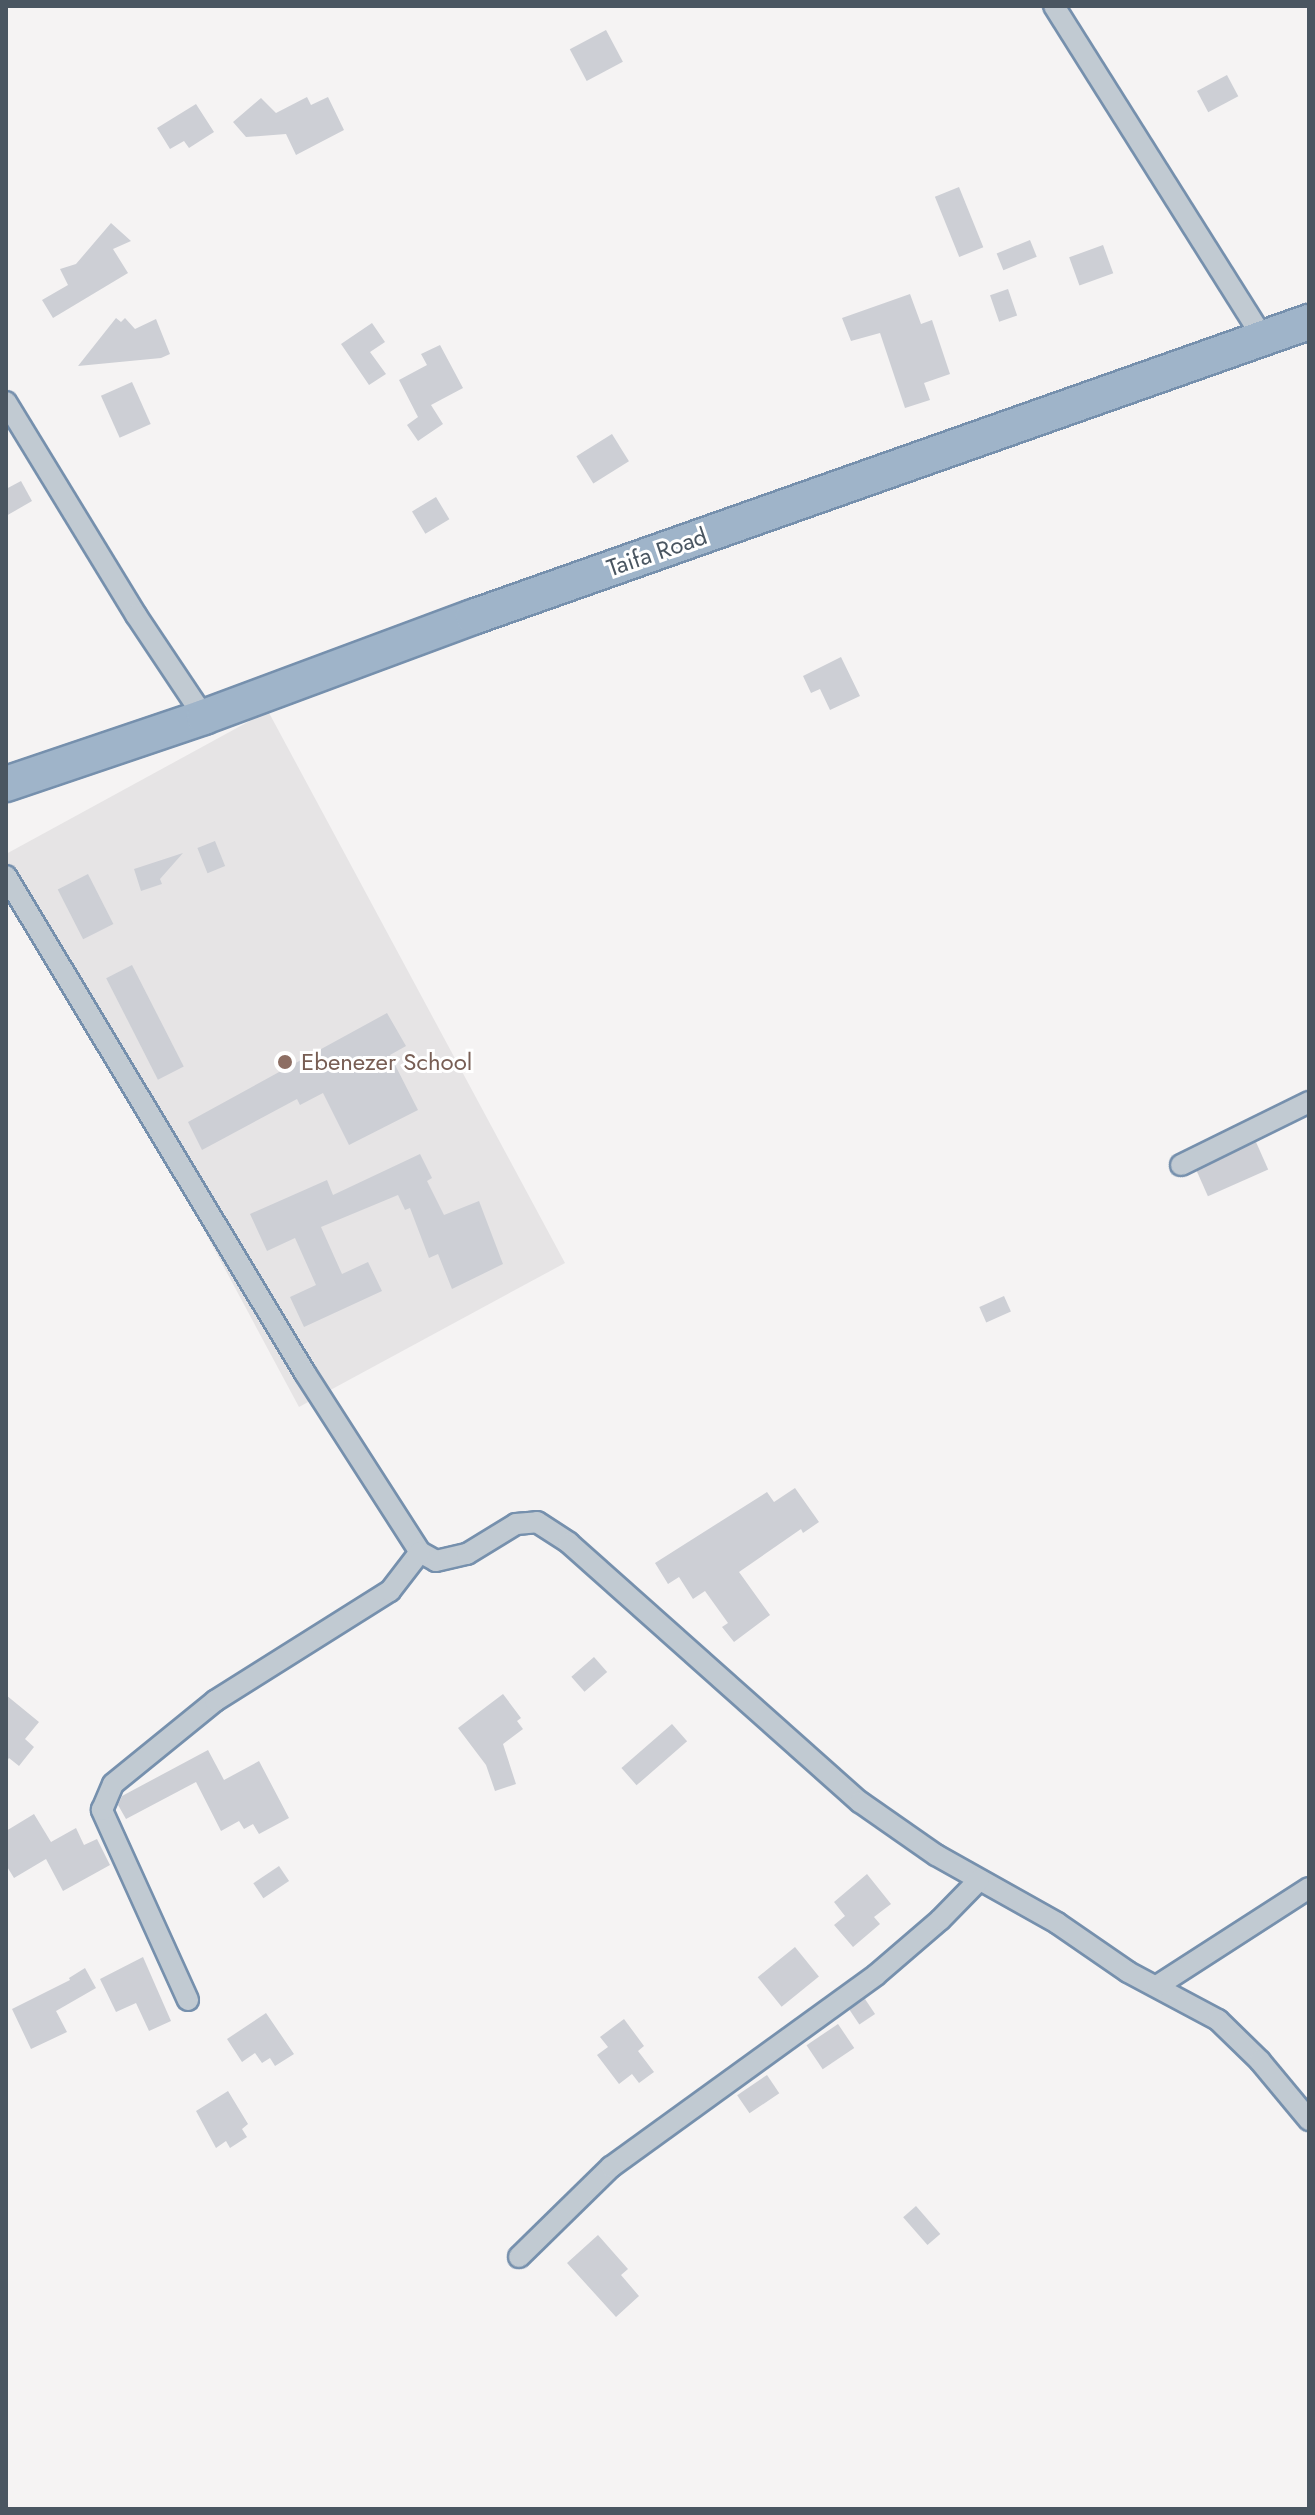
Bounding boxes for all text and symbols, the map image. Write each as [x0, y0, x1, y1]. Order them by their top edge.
street label: Taifa Road [603, 521, 711, 583]
place label: Ebenezer School [301, 1048, 472, 1076]
marker: Ebenezer School [276, 1053, 294, 1071]

